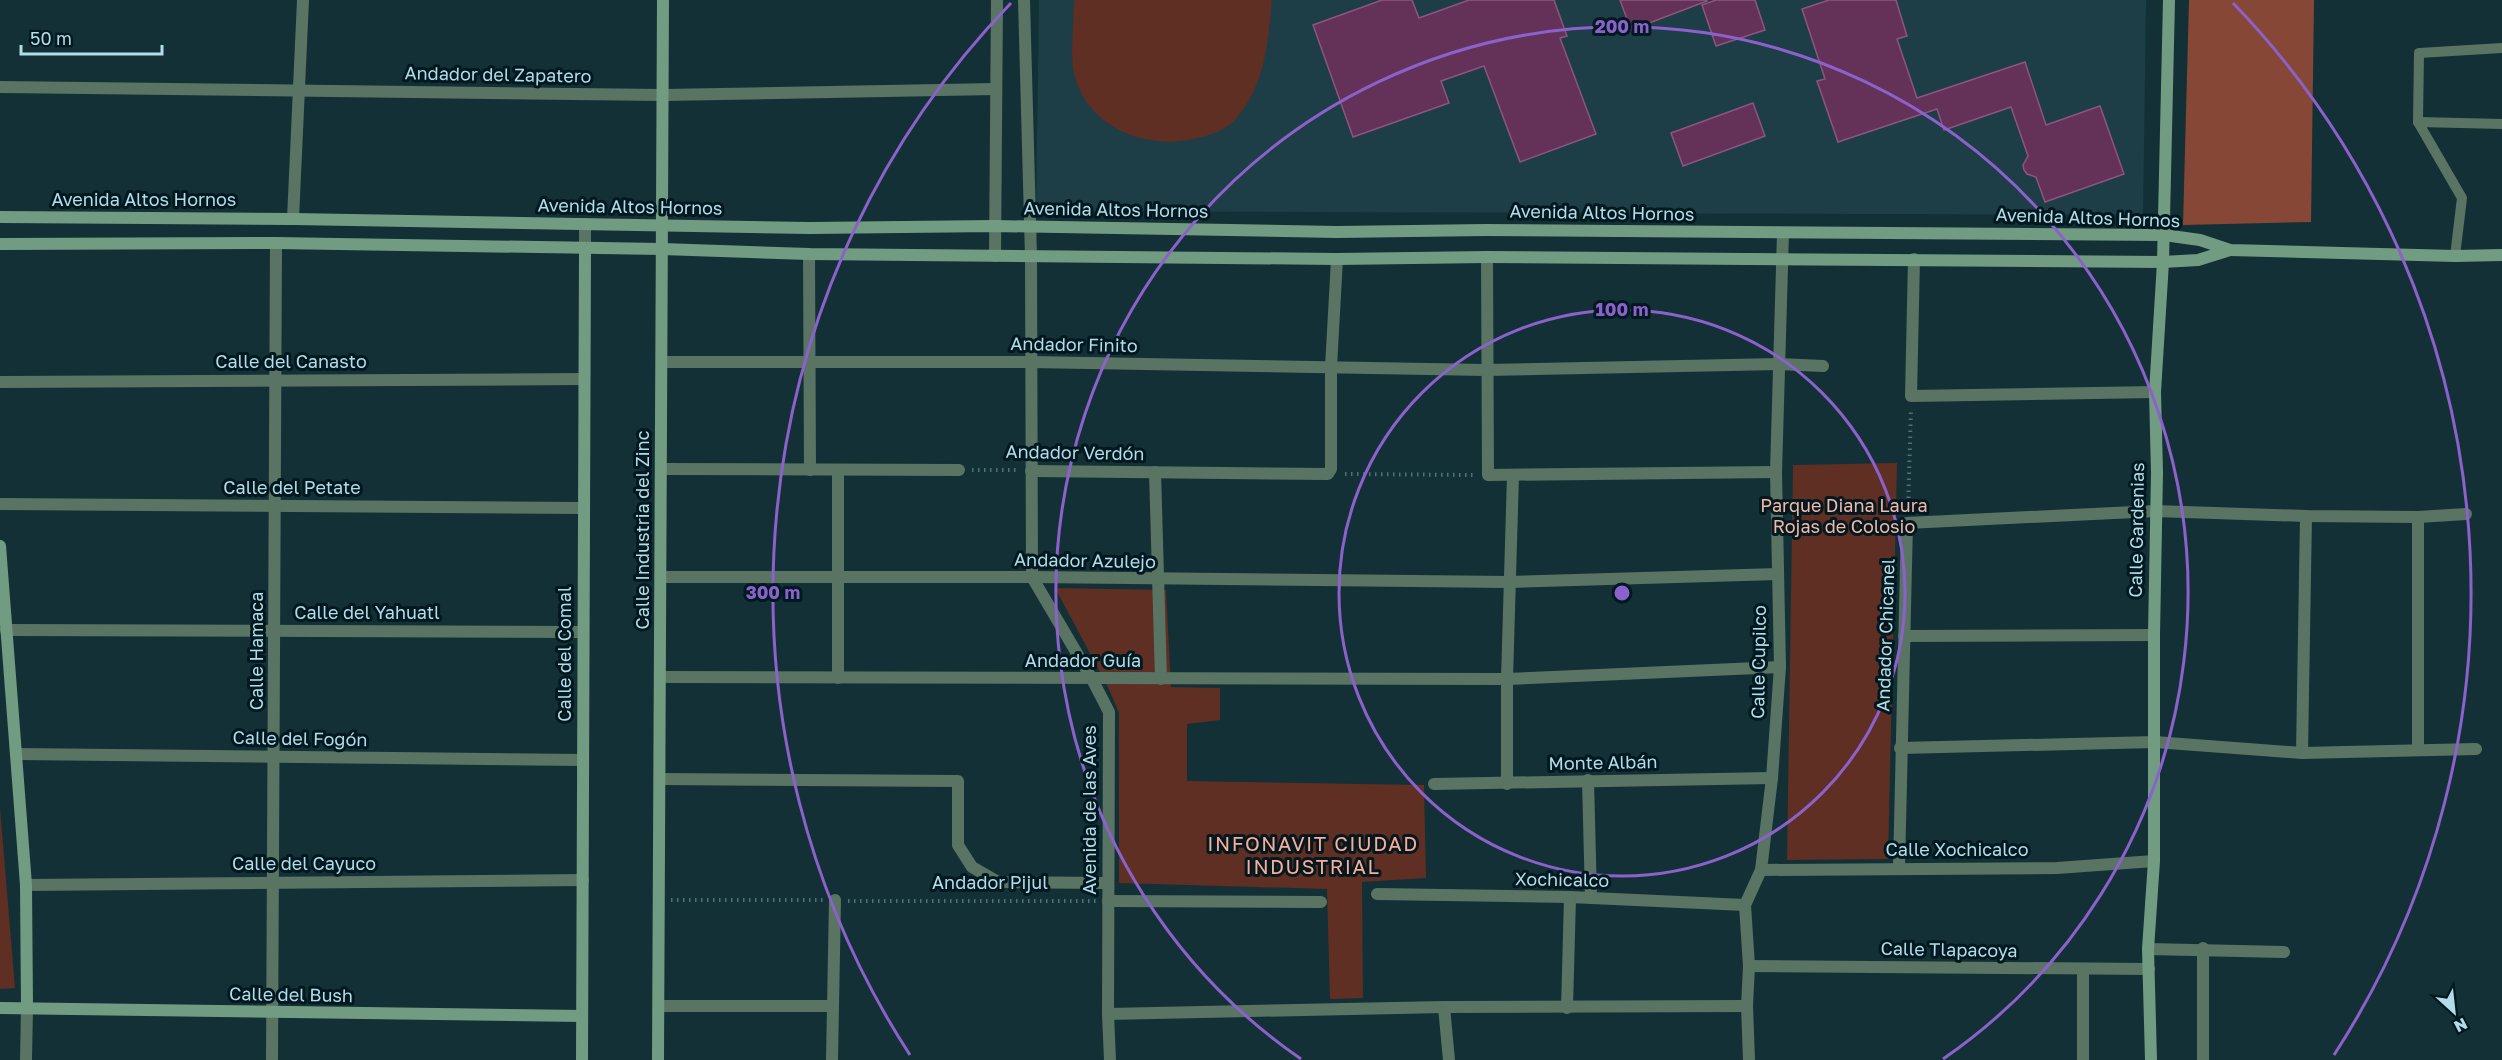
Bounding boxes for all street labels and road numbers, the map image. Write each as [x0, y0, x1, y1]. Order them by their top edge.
street label: Andador del Zapatero [404, 61, 592, 87]
street label: Avenida Altos Hornos [52, 188, 236, 210]
street label: Avenida Altos Hornos [537, 193, 723, 219]
street label: Avenida Altos Hornos [1023, 196, 1209, 222]
street label: Avenida Altos Hornos [1509, 199, 1695, 225]
street label: Avenida Altos Hornos [1995, 203, 2181, 231]
street label: Andador Finito [1010, 332, 1138, 356]
street label: Calle del Canasto [215, 350, 367, 372]
street label: Calle Industria del Zinc [631, 430, 653, 629]
street label: Andador Verdón [1005, 440, 1145, 464]
street label: Calle Gardenias [2124, 462, 2148, 598]
street label: Calle del Petate [223, 476, 361, 498]
street label: Andador Azulejo [1014, 548, 1156, 572]
street label: Andador Chicanel [1871, 558, 1899, 712]
street label: Calle del Comal [553, 586, 575, 722]
street label: Calle Hamaca [245, 592, 267, 710]
street label: Calle del Yahuatl [294, 601, 440, 623]
street label: Calle Cupilco [1746, 605, 1770, 719]
street label: Andador Guía [1025, 649, 1141, 671]
street label: Avenida de las Aves [1078, 725, 1100, 895]
street label: Calle del Fogón [232, 726, 368, 750]
street label: Monte Albán [1548, 750, 1658, 774]
street label: Calle Xochicalco [1886, 838, 2028, 860]
street label: Calle del Cayuco [232, 852, 376, 874]
street label: Xochicalco [1515, 867, 1609, 891]
street label: Andador Pijul [932, 871, 1048, 893]
street label: Calle Tlapacoya [1880, 937, 2018, 961]
street label: Calle del Bush [229, 982, 353, 1006]

